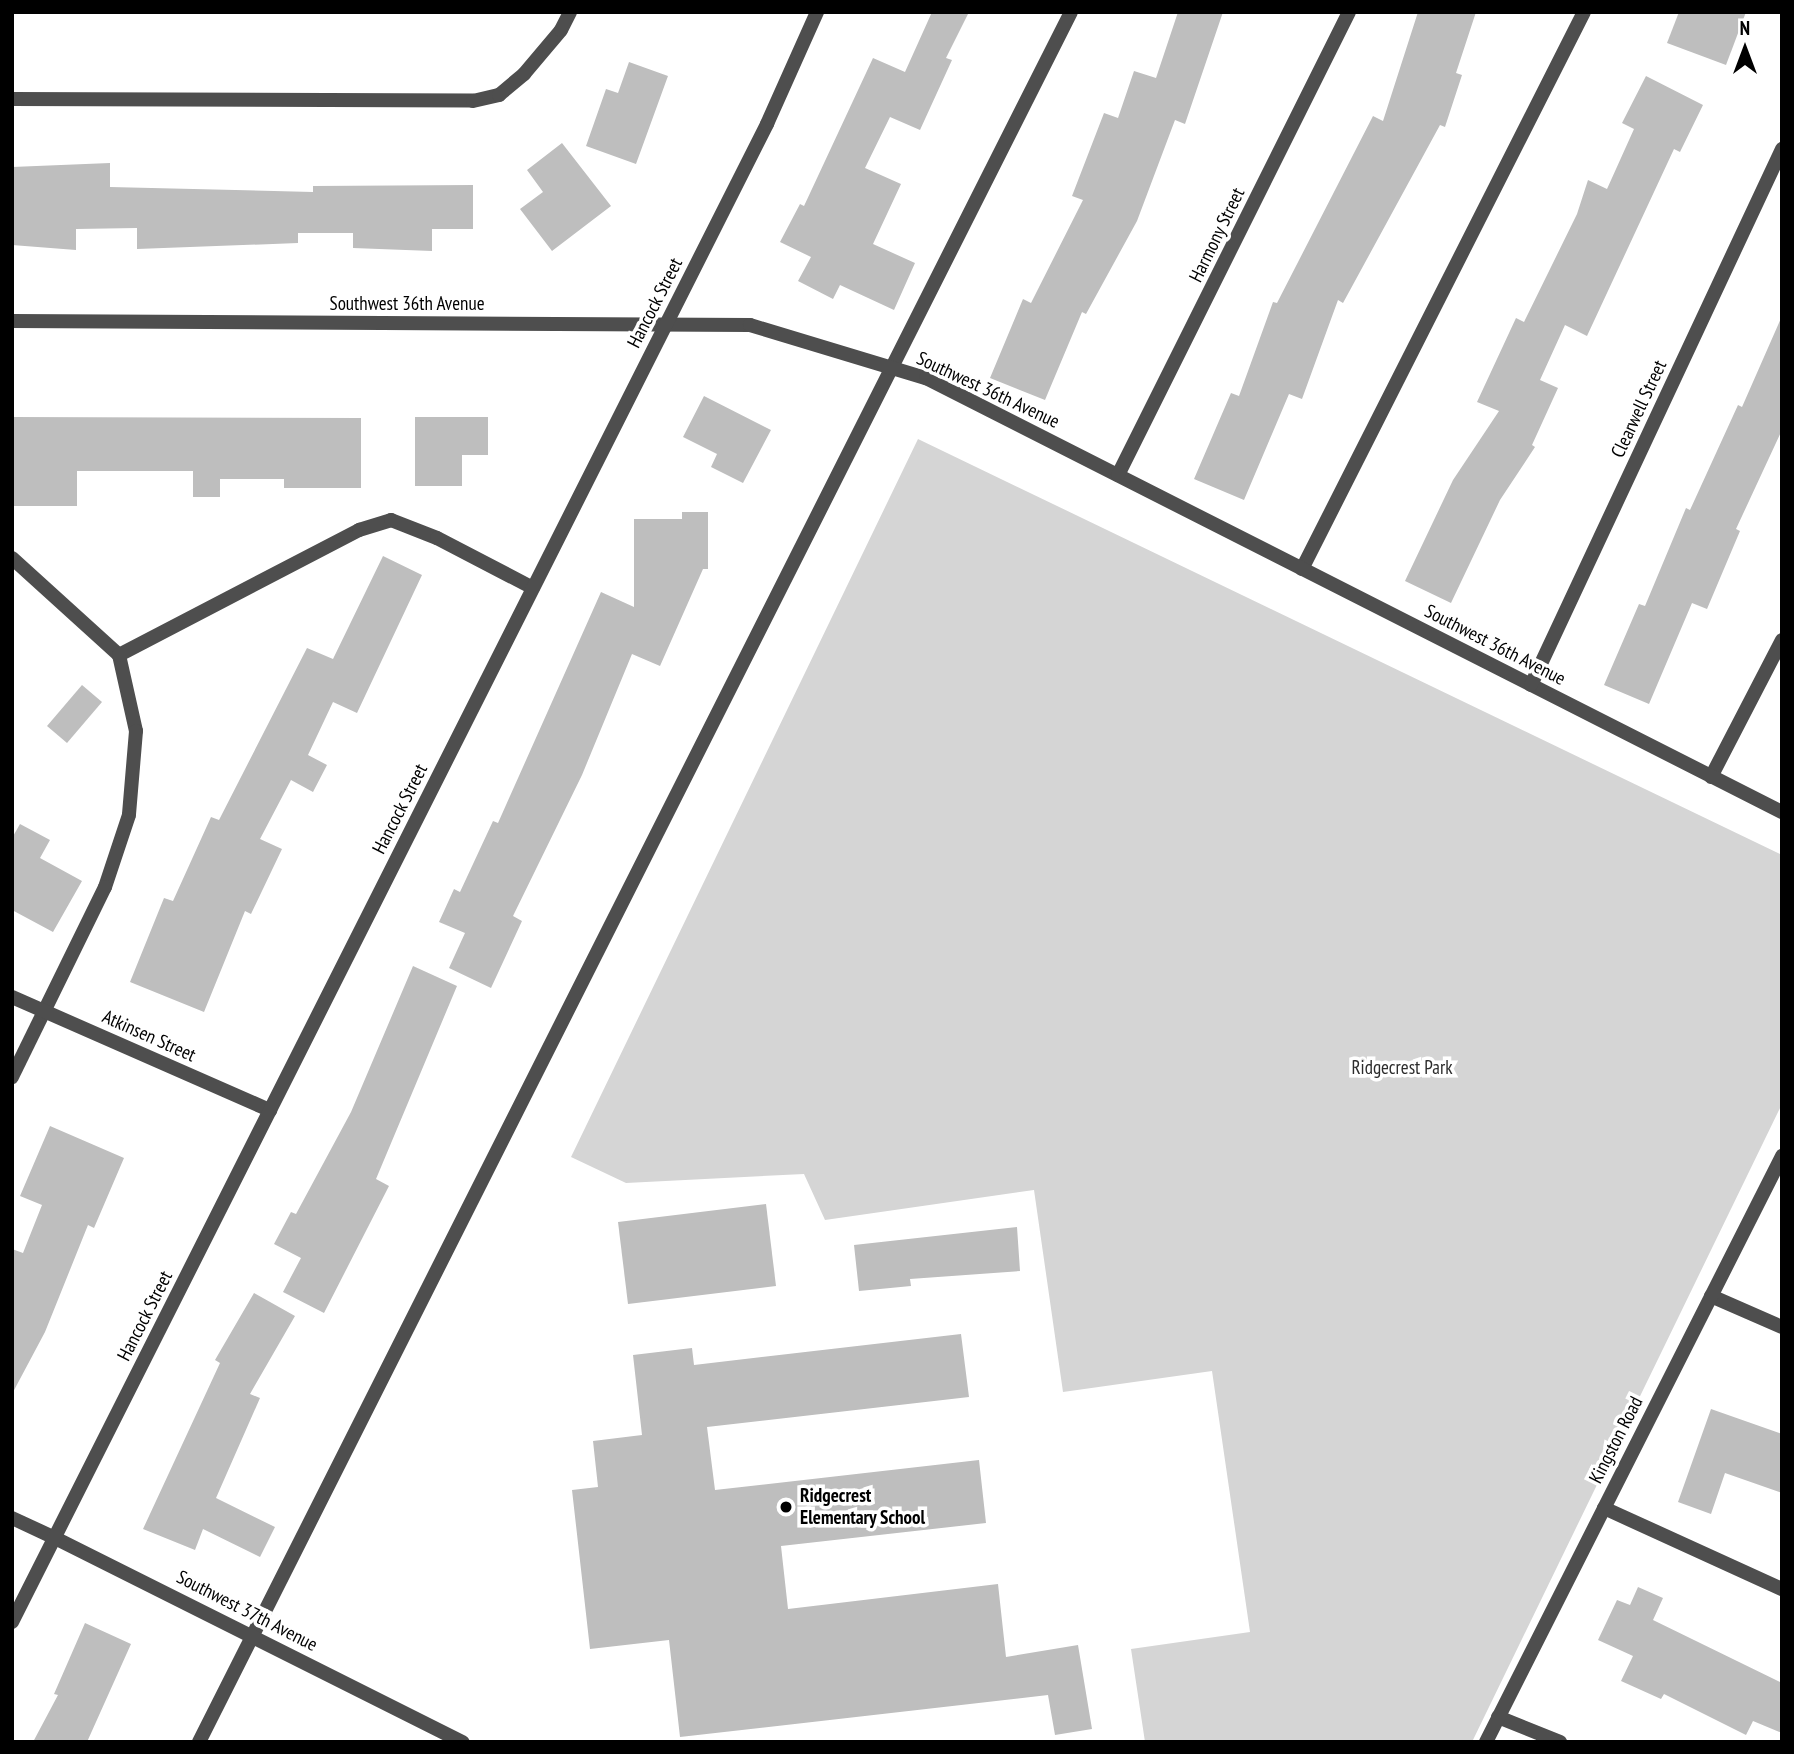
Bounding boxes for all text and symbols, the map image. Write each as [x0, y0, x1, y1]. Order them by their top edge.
north arrow [1710, 14, 1780, 84]
text: N [1740, 16, 1750, 40]
street label: Harmony Street [1184, 184, 1250, 286]
street label: Hancock Street [623, 254, 687, 352]
street label: Southwest 36th Avenue [329, 293, 485, 315]
street label: Southwest 36th Avenue [913, 347, 1063, 433]
street label: Clearwell Street [1607, 357, 1671, 461]
street label: Southwest 36th Avenue [1421, 600, 1569, 690]
street label: Hancock Street [368, 760, 432, 858]
street label: Atkinsen Street [99, 1005, 199, 1067]
park label: Ridgecrest Park [1351, 1057, 1453, 1079]
street label: Hancock Street [113, 1267, 177, 1365]
street label: Kingston Road [1584, 1393, 1648, 1487]
place label: Ridgecrest Elementary School [800, 1485, 926, 1529]
marker: Ridgecrest Elementary School [778, 1499, 794, 1515]
street label: Southwest 37th Avenue [173, 1566, 321, 1656]

